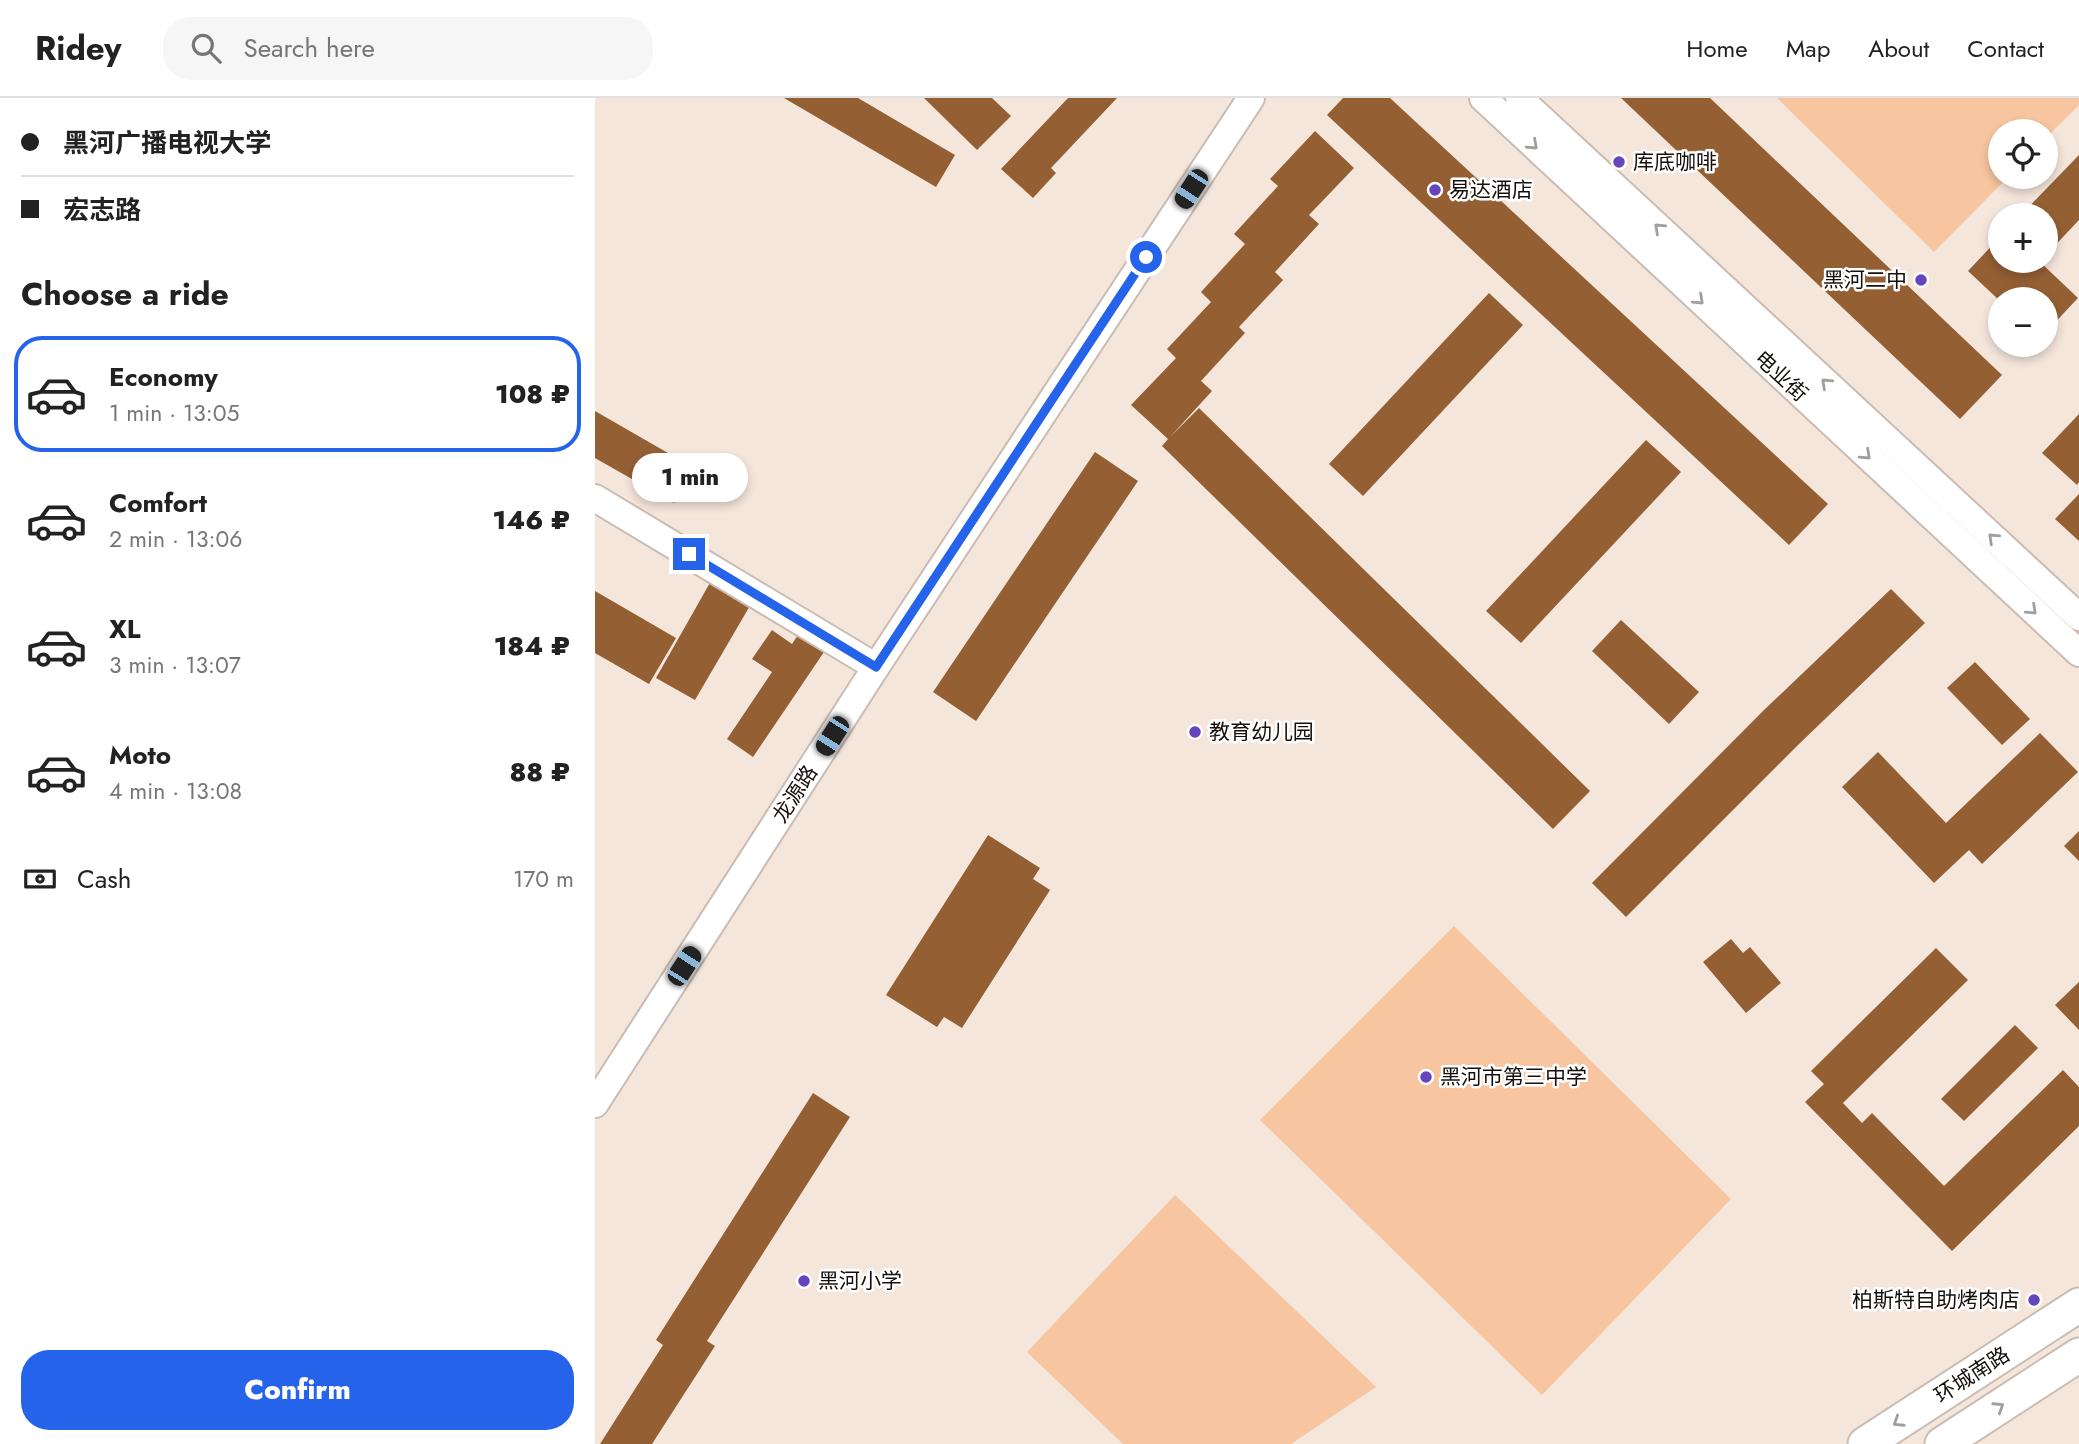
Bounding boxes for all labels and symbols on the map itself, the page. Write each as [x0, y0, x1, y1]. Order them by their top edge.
one-way arrow [1525, 136, 1538, 149]
place label: 库底咖啡 [1633, 147, 1717, 177]
marker: 库底咖啡 [1611, 154, 1627, 170]
car [1171, 166, 1212, 212]
place label: 易达酒店 [1449, 175, 1533, 205]
marker: 易达酒店 [1427, 182, 1443, 198]
one-way arrow [1654, 224, 1667, 236]
route start [1130, 241, 1162, 273]
place label: 黑河二中 [1823, 265, 1907, 295]
marker: 黑河二中 [1913, 272, 1929, 288]
one-way arrow [1691, 291, 1704, 304]
street label: 电业街 [1748, 344, 1814, 408]
one-way arrow [1821, 378, 1834, 391]
one-way arrow [1858, 446, 1871, 459]
callout: 1 min [631, 452, 747, 502]
one-way arrow [1988, 533, 2001, 546]
route end [673, 538, 705, 570]
one-way arrow [2024, 601, 2037, 614]
car [812, 713, 853, 759]
place label: 教育幼儿园 [1209, 717, 1314, 747]
marker: 教育幼儿园 [1187, 724, 1203, 740]
street label: 龙源路 [765, 759, 825, 829]
car [664, 943, 705, 989]
place label: 黑河市第三中学 [1440, 1062, 1587, 1092]
marker: 黑河市第三中学 [1418, 1069, 1434, 1085]
place label: 黑河小学 [818, 1266, 902, 1296]
marker: 黑河小学 [796, 1273, 812, 1289]
place label: 柏斯特自助烤肉店 [1852, 1285, 2020, 1315]
marker: 柏斯特自助烤肉店 [2026, 1292, 2042, 1308]
street label: 环城南路 [1929, 1340, 2015, 1410]
one-way arrow [1992, 1402, 2005, 1415]
one-way arrow [1893, 1414, 1906, 1427]

